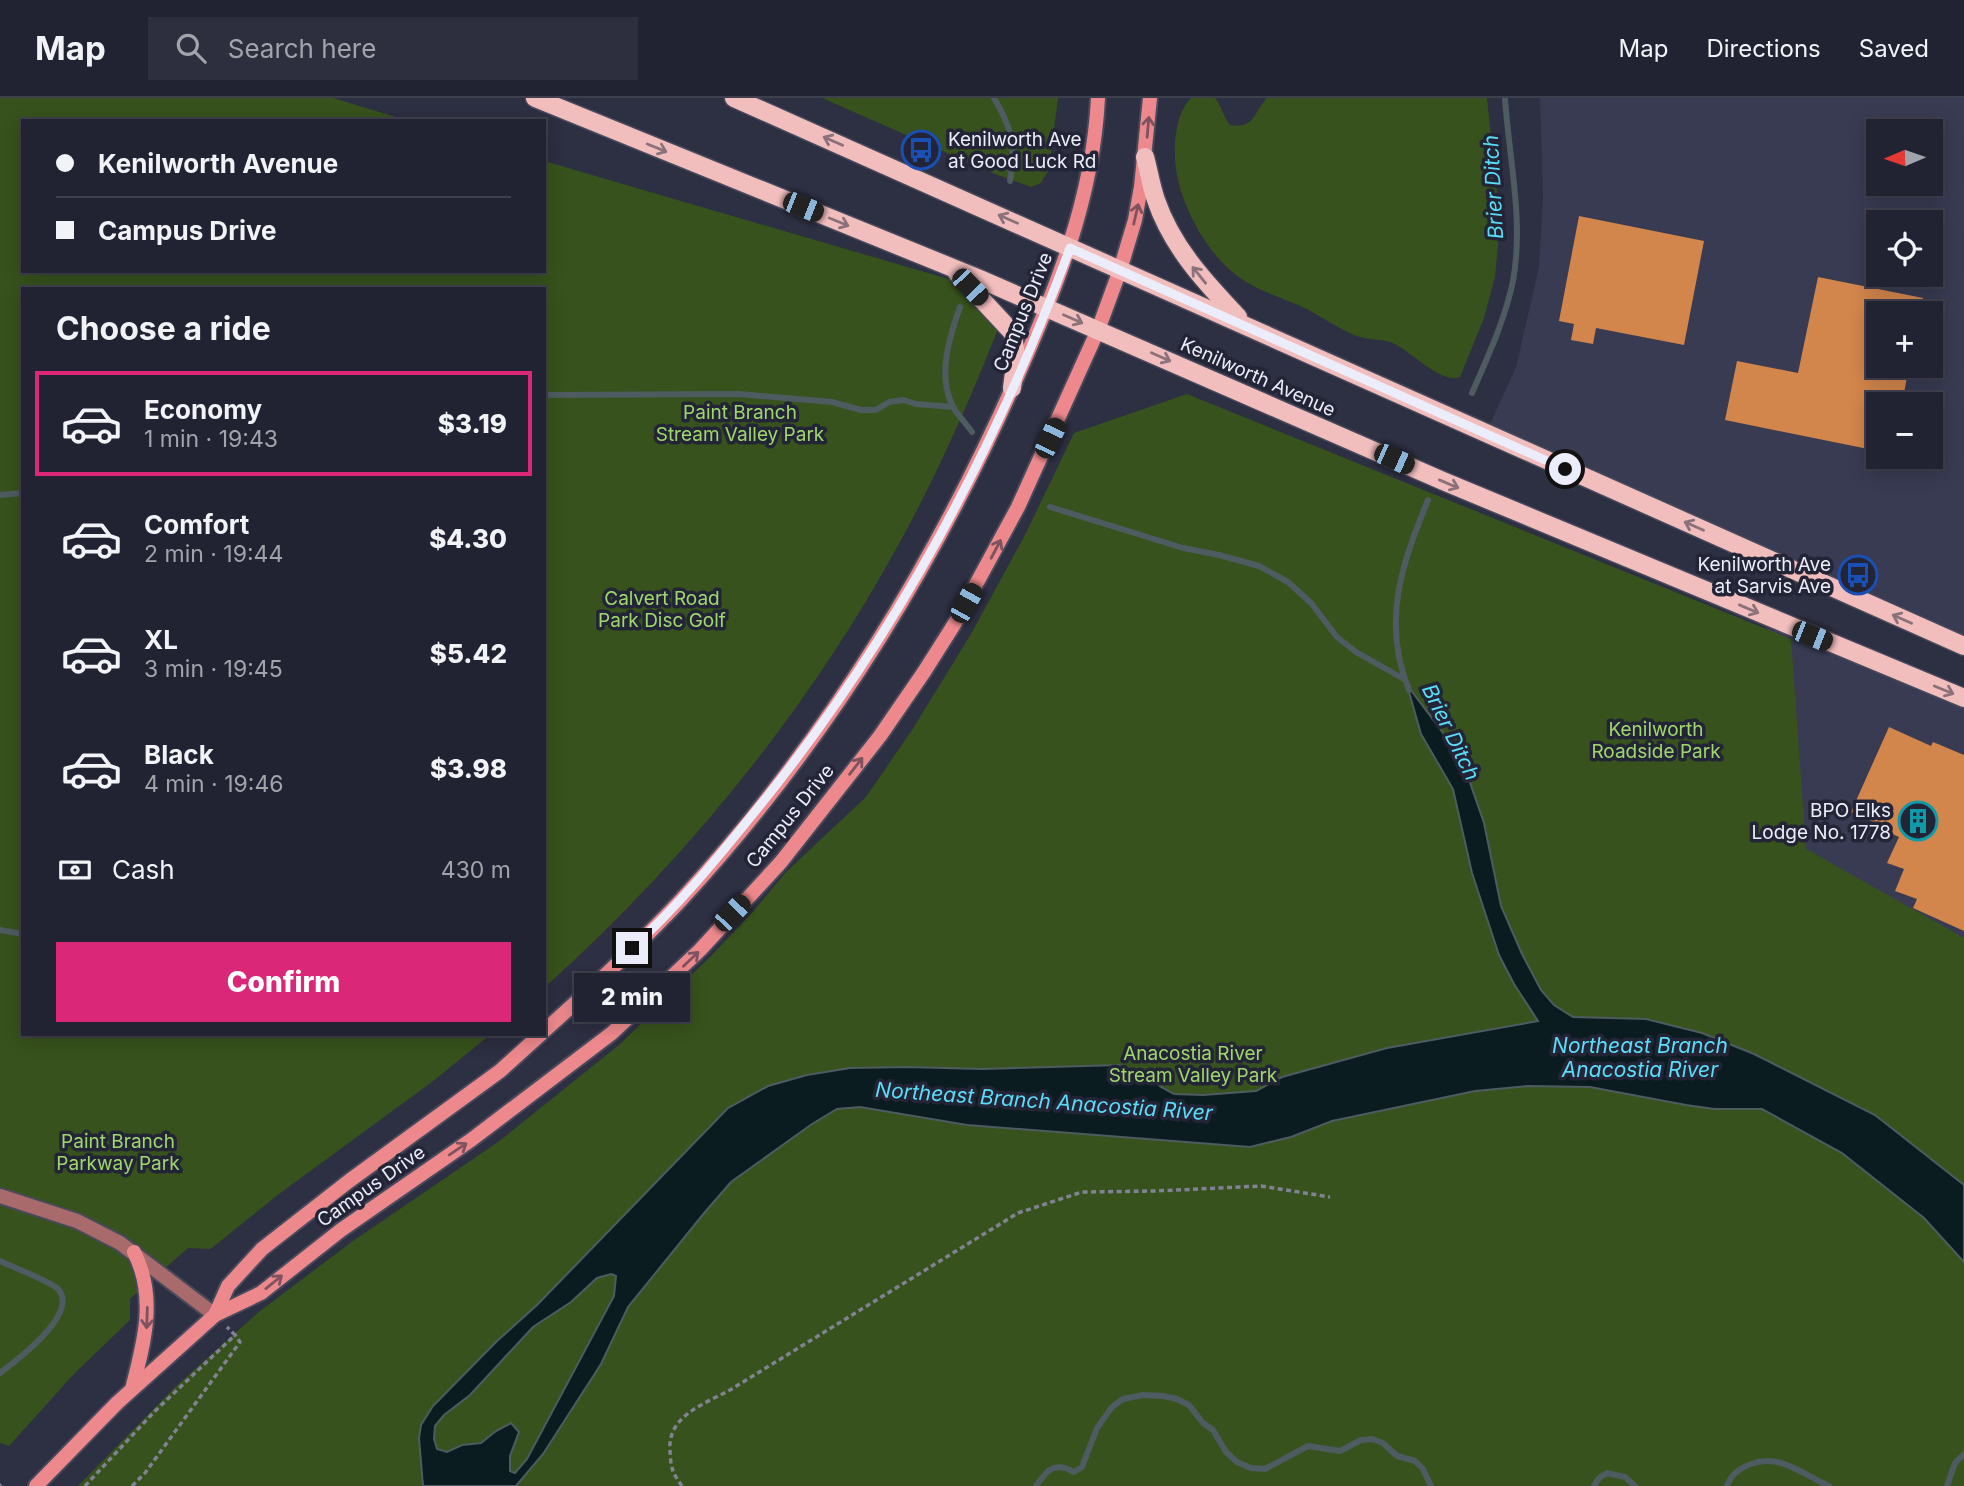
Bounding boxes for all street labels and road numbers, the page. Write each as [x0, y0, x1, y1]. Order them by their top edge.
street label: Campus Drive [989, 249, 1057, 375]
street label: Kenilworth Avenue [1177, 333, 1339, 421]
street label: Campus Drive [741, 760, 839, 872]
street label: Campus Drive [313, 1140, 429, 1232]

